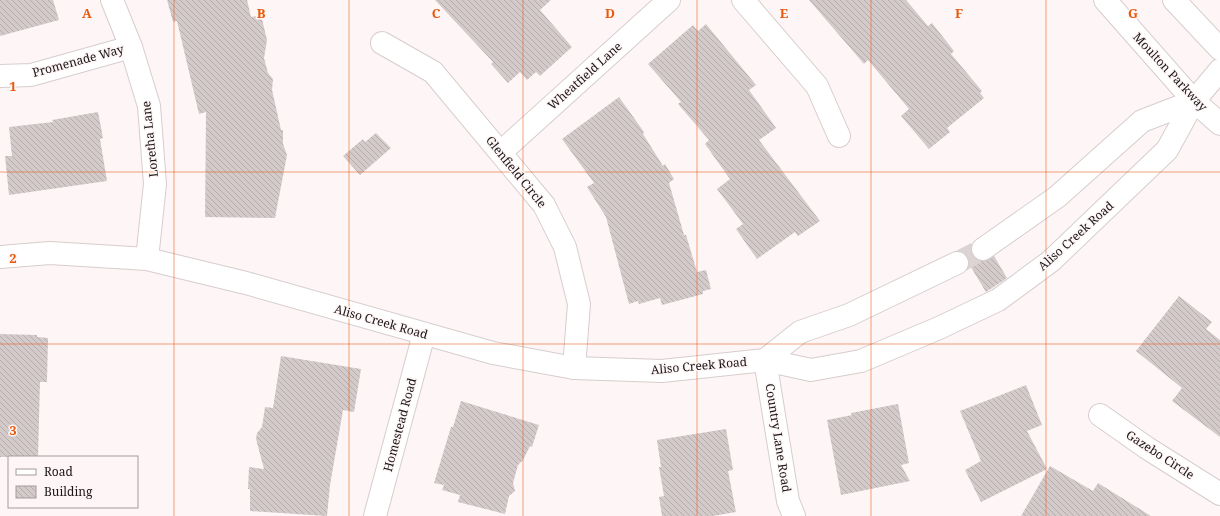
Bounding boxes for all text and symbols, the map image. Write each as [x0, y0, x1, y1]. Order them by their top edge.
text: A [82, 4, 92, 22]
text: B [257, 4, 266, 22]
text: C [432, 4, 441, 22]
text: D [605, 4, 615, 22]
text: E [780, 4, 789, 22]
text: F [955, 4, 963, 22]
text: G [1128, 4, 1138, 22]
street label: Moulton Parkway [1129, 29, 1211, 115]
street label: Wheatfield Lane [544, 38, 625, 114]
street label: Promenade Way [30, 40, 126, 81]
text: 1 [9, 77, 17, 95]
street label: Loretha Lane [137, 100, 162, 178]
street label: Glenfield Circle [482, 132, 551, 211]
street label: Aliso Creek Road [1034, 197, 1118, 274]
text: 2 [9, 249, 17, 267]
street label: Aliso Creek Road [332, 300, 430, 343]
street label: Aliso Creek Road [650, 353, 748, 378]
street label: Homestead Road [379, 375, 420, 474]
street label: Country Lane Road [762, 382, 796, 494]
text: 3 [9, 421, 17, 439]
street label: Gazebo Circle [1123, 426, 1198, 483]
legend [8, 456, 138, 508]
text: Road [44, 463, 74, 480]
text: Building [44, 483, 93, 500]

